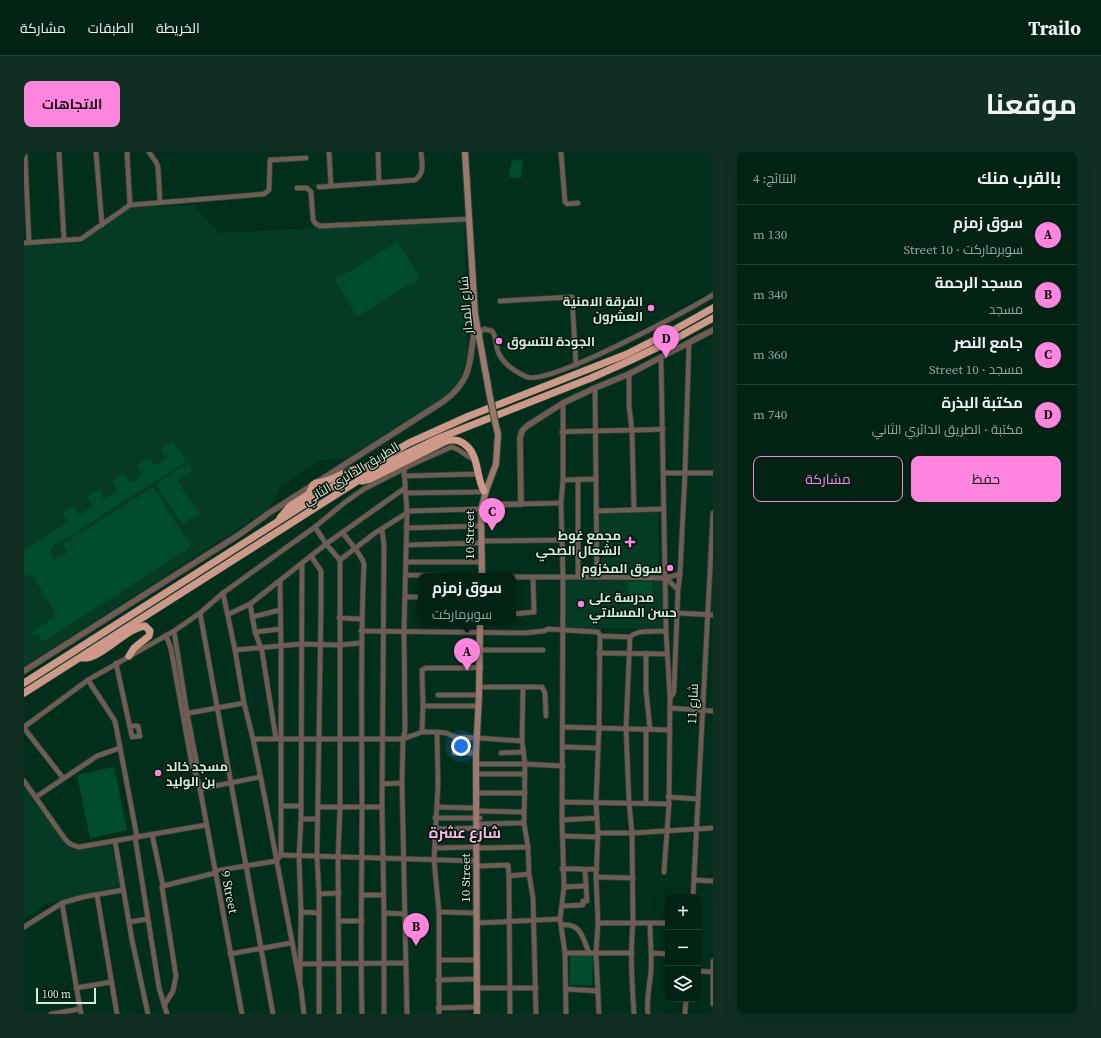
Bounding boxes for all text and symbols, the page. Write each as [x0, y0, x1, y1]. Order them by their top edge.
text: Trailo [1028, 15, 1081, 41]
text: مشاركة [20, 18, 66, 38]
text: الطبقات [88, 18, 134, 38]
text: الخريطة [156, 18, 200, 38]
button: الاتجاهات [24, 81, 120, 127]
text: موقعنا [986, 85, 1077, 123]
text: بالقرب منك [977, 166, 1061, 190]
text: النتائج: 4 [753, 170, 797, 187]
text: سوق زمزم [953, 212, 1023, 233]
text: 130 m [753, 226, 787, 243]
text: A [1044, 226, 1052, 243]
text: سوبرماركت · 10 Street [903, 241, 1023, 258]
text: مسجد الرحمة [935, 272, 1023, 293]
street label: شارع المدار [455, 275, 477, 336]
text: 340 m [753, 286, 787, 303]
text: B [1044, 286, 1052, 303]
place label: الفرقة الامنية العشرون [563, 293, 643, 325]
text: مسجد [989, 301, 1023, 318]
marker: الفرقة الامنية العشرون [646, 303, 656, 313]
pin: D [653, 325, 679, 358]
text: جامع النصر [954, 332, 1023, 353]
place label: الجودة للتسوق [507, 333, 595, 350]
marker: الجودة للتسوق [494, 336, 504, 346]
text: 360 m [753, 346, 787, 363]
text: C [1044, 346, 1052, 363]
text: مسجد · 10 Street [929, 361, 1023, 378]
text: مكتبة البذرة [942, 392, 1023, 413]
text: 740 m [753, 406, 787, 423]
text: D [1043, 406, 1053, 423]
text: مكتبة · الطريق الدائري الثاني [872, 421, 1023, 438]
street label: الطريق الدائري الثاني [300, 438, 403, 511]
button: مشاركة [753, 456, 903, 502]
button: حفظ [911, 456, 1061, 502]
pin: C [479, 498, 505, 531]
street label: 10 Street [461, 509, 478, 560]
place label: مجمع غوط الشعال الصحي [536, 527, 621, 562]
marker: مجمع غوط الشعال الصحي [624, 536, 636, 548]
place label: سوق المخزوم [581, 560, 662, 578]
marker: سوق المخزوم [665, 563, 675, 573]
popup [418, 573, 516, 625]
text: سوق زمزم [432, 577, 502, 598]
place label: مدرسة على حسن المسلاتي [589, 589, 677, 624]
marker: مدرسة على حسن المسلاتي [576, 599, 586, 609]
text: سوبرماركت [432, 606, 492, 623]
pin: A [454, 638, 480, 671]
street label: شارع 11 [683, 683, 702, 725]
your location [451, 736, 471, 756]
place label: مسجد خالد بن الوليد [166, 758, 228, 790]
marker: مسجد خالد بن الوليد [153, 768, 163, 778]
district label: شارع عشرة [429, 822, 501, 843]
street label: 10 Street [457, 852, 474, 903]
street label: 9 Street [217, 869, 242, 916]
map controls [665, 894, 701, 1002]
button: + [665, 894, 701, 930]
pin: B [403, 913, 429, 946]
button: − [665, 930, 701, 966]
button: layers [665, 966, 701, 1002]
scale bar [36, 986, 96, 1005]
text: 100 m [42, 987, 71, 1002]

